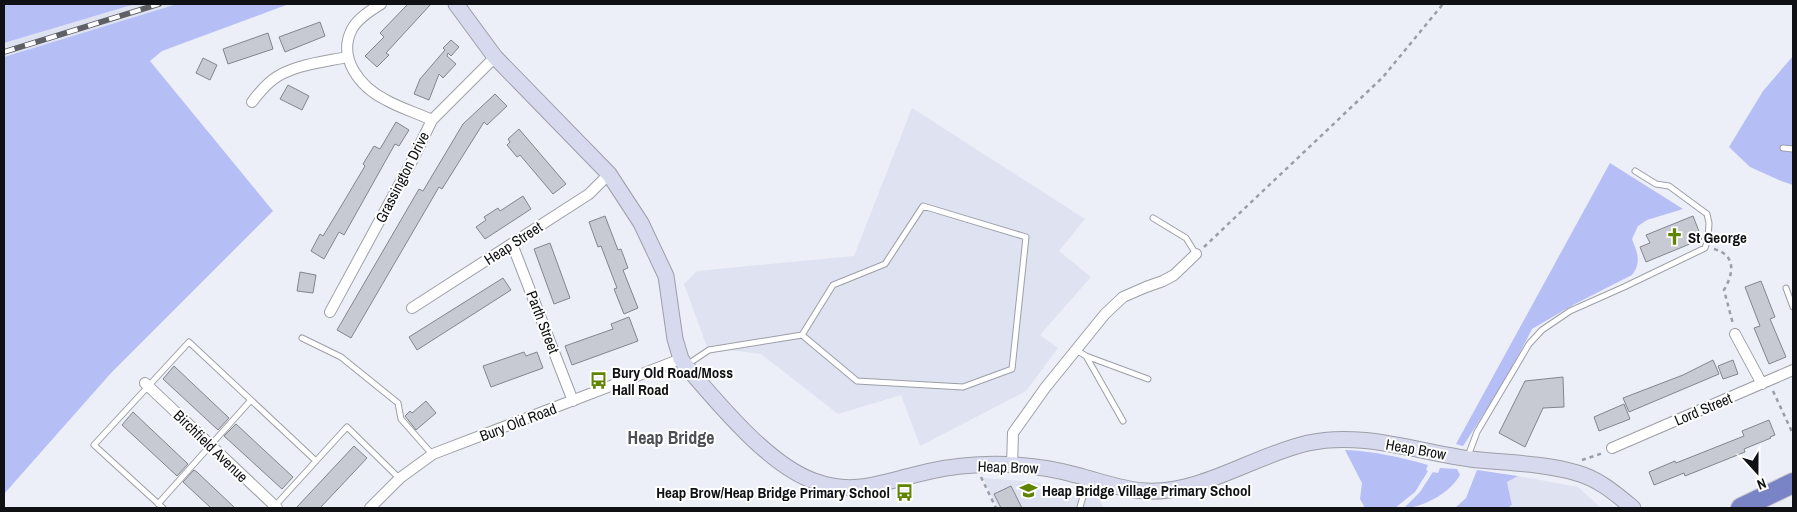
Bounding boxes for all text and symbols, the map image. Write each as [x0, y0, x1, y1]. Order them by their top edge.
street label: Grassington Drive [370, 128, 434, 226]
street label: Heap Street [480, 216, 547, 270]
church icon: St George [1664, 227, 1684, 247]
place label: St George [1688, 227, 1747, 248]
street label: Parth Street [521, 288, 565, 357]
place label: Bury Old Road/Moss Hall Road [612, 362, 733, 400]
bus stop icon: Bury Old Road/Moss Hall Road [588, 371, 608, 391]
street label: Lord Street [1671, 387, 1736, 431]
street label: Bury Old Road [477, 398, 559, 446]
street label: Birchfield Avenue [169, 405, 253, 487]
district label: Heap Bridge [628, 425, 714, 450]
street label: Heap Brow [1384, 433, 1448, 465]
north arrow [1732, 447, 1782, 497]
street label: Heap Brow [977, 455, 1039, 479]
text: N [1755, 474, 1769, 494]
school or university icon: Heap Bridge Village Primary School [1018, 480, 1038, 500]
place label: Heap Bridge Village Primary School [1042, 480, 1251, 501]
place label: Heap Brow/Heap Bridge Primary School [656, 482, 890, 503]
bus stop icon: Heap Brow/Heap Bridge Primary School [894, 482, 914, 502]

